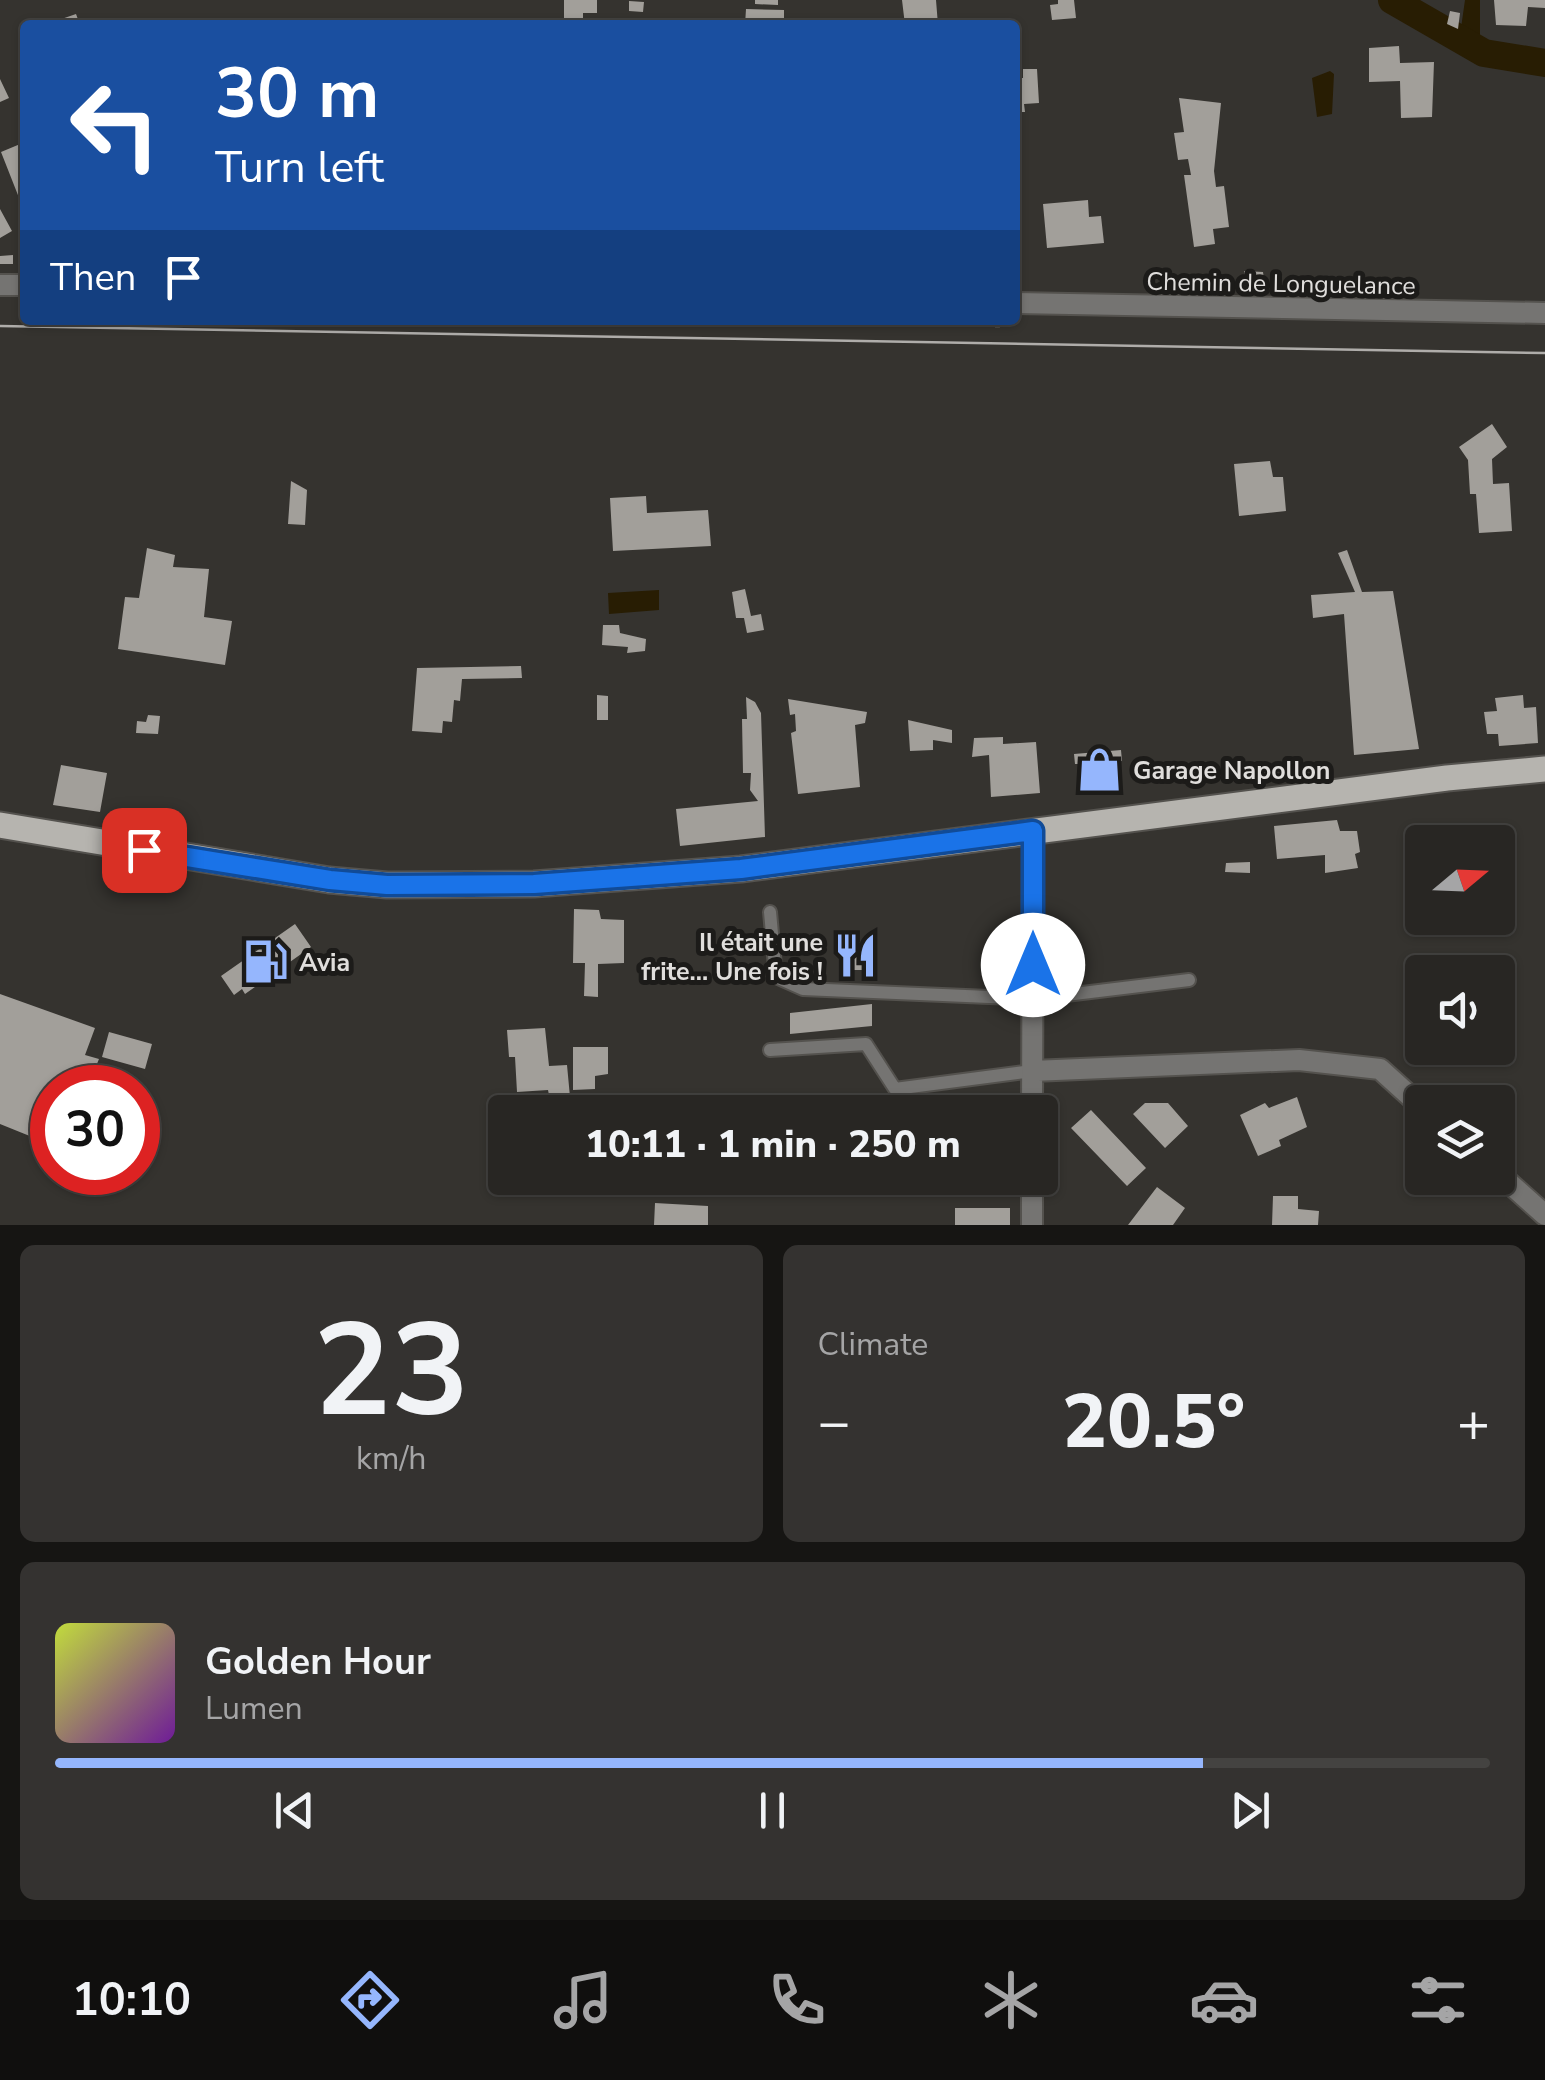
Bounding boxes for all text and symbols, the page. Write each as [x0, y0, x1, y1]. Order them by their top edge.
text: 30 m [215, 46, 379, 142]
icon: left [50, 60, 180, 190]
text: Turn left [215, 137, 384, 198]
icon: arrive [156, 250, 211, 305]
text: Then [50, 252, 136, 303]
street label: Chemin de Longuelance [1146, 265, 1416, 303]
shop icon: Garage Napollon [1076, 746, 1124, 794]
place label: Garage Napollon [1133, 754, 1330, 788]
pin [102, 808, 187, 893]
icon: arrive [117, 823, 172, 878]
north arrow [1405, 825, 1515, 935]
map controls [1405, 825, 1515, 1195]
position arrow [981, 913, 1085, 1017]
place label: Il était une frite... Une fois ! [641, 926, 823, 989]
restaurant icon: Il était une frite... Une fois ! [832, 932, 880, 980]
fuel station icon: Avia [242, 938, 290, 986]
place label: Avia [299, 946, 350, 980]
button: sound [1405, 955, 1515, 1065]
speed limit sign: 30 [30, 1065, 160, 1195]
button: layers [1405, 1085, 1515, 1195]
text: 10:11 · 1 min · 250 m [585, 1119, 961, 1170]
text: 23 [313, 1283, 469, 1460]
text: Climate [818, 1323, 928, 1366]
text: 20.5° [1062, 1371, 1245, 1473]
text: − [818, 1385, 851, 1460]
text: + [1457, 1385, 1490, 1460]
text: km/h [356, 1437, 427, 1480]
text: Golden Hour [205, 1636, 431, 1687]
text: Lumen [205, 1687, 303, 1730]
icon: previous [267, 1783, 322, 1838]
icon: pause [745, 1783, 800, 1838]
icon: next [1223, 1783, 1278, 1838]
icon: directions [335, 1965, 405, 2035]
icon: music [548, 1965, 618, 2035]
icon: phone [762, 1965, 832, 2035]
icon: climate [976, 1965, 1046, 2035]
icon: car [1189, 1965, 1259, 2035]
icon: filters [1403, 1965, 1473, 2035]
text: 10:10 [72, 1970, 191, 2031]

